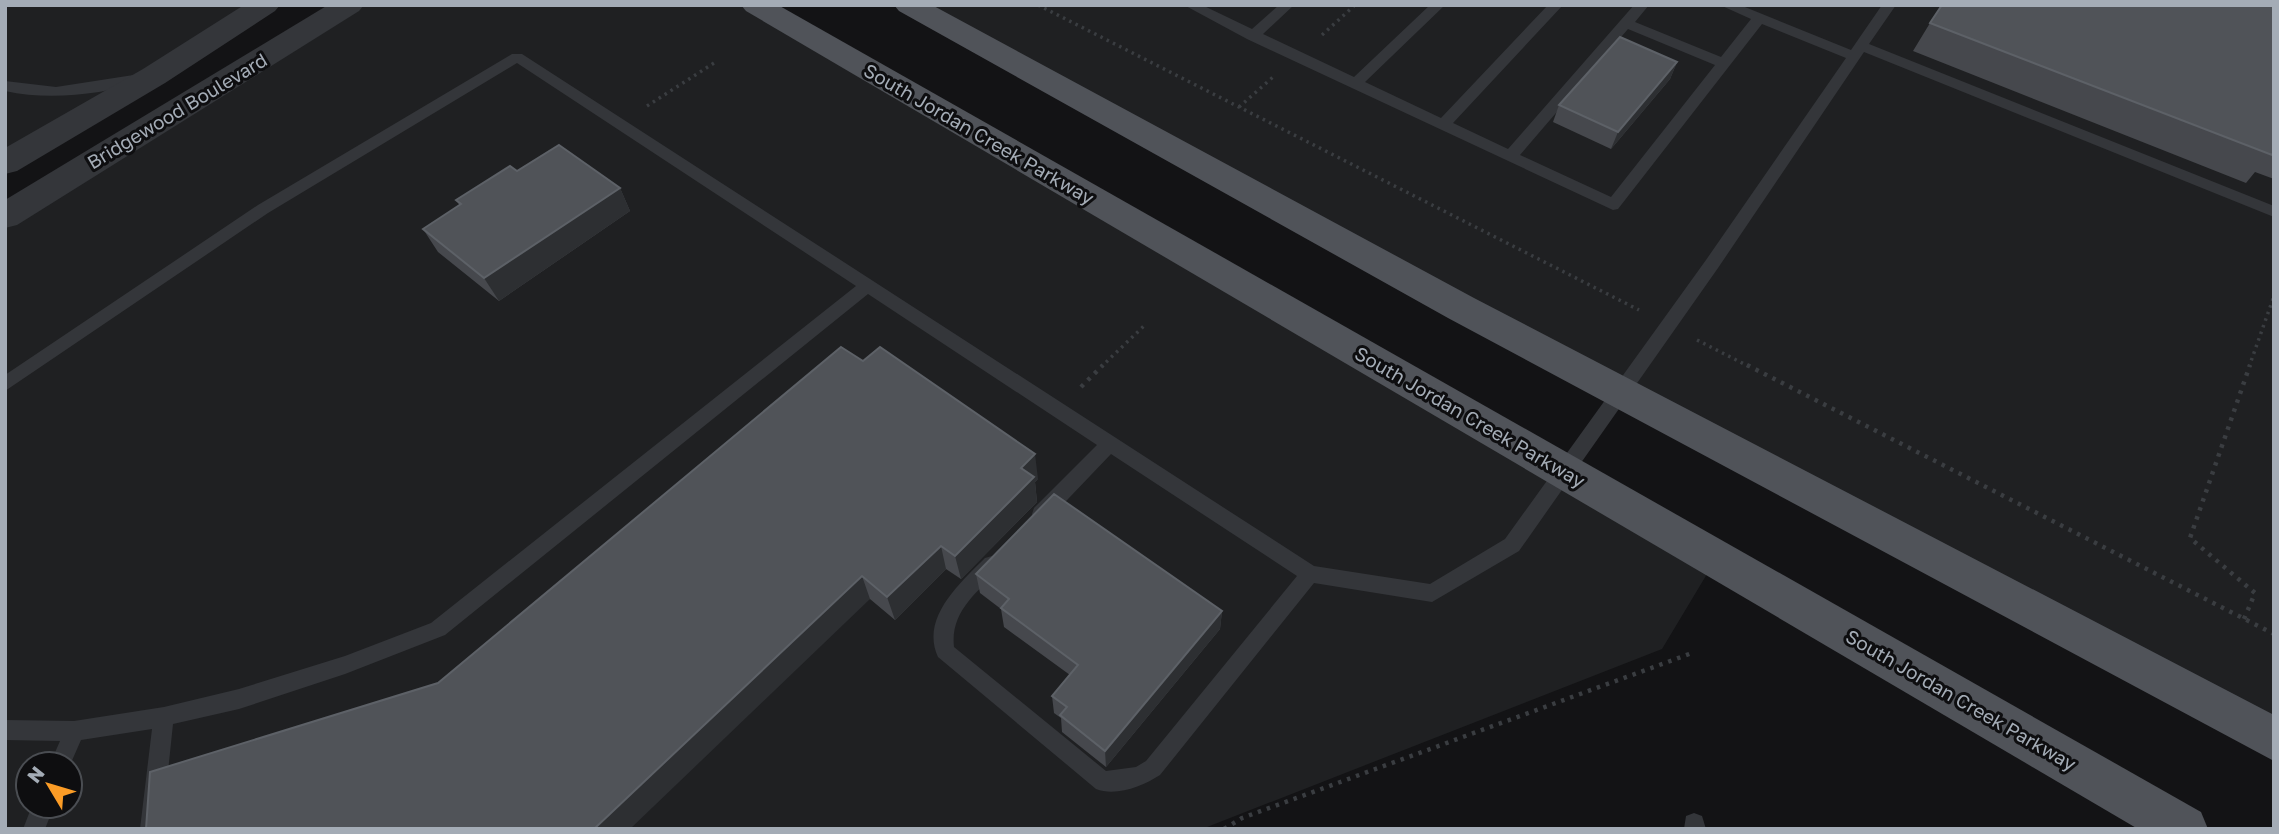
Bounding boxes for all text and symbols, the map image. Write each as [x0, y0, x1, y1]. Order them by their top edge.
street label: Bridgewood Boulevard [83, 48, 271, 173]
street label: South Jordan Creek Parkway [860, 58, 1099, 209]
street label: South Jordan Creek Parkway [1351, 341, 1590, 492]
street label: South Jordan Creek Parkway [1842, 624, 2081, 775]
north arrow [14, 750, 84, 820]
text: N [22, 761, 49, 787]

